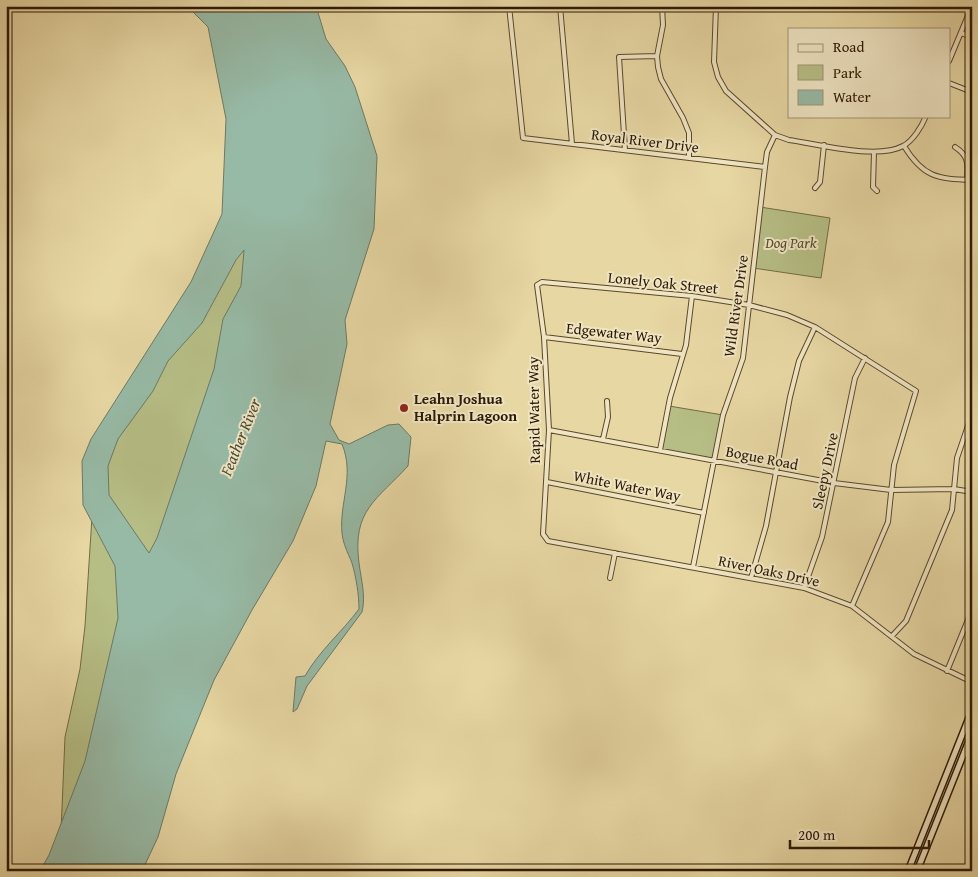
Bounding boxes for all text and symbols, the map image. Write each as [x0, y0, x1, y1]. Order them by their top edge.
legend [788, 28, 950, 118]
text: Road [833, 36, 864, 57]
text: Park [833, 62, 862, 83]
text: Water [833, 86, 871, 107]
street label: Royal River Drive [590, 123, 700, 158]
park label: Dog Park [764, 232, 817, 253]
street label: Wild River Drive [718, 254, 753, 358]
street label: Lonely Oak Street [607, 266, 720, 299]
street label: Edgewater Way [565, 317, 663, 348]
street label: Rapid Water Way [522, 356, 545, 464]
place label: Leahn Joshua Halprin Lagoon [414, 388, 517, 426]
water label: Feather River [213, 394, 267, 480]
marker: Leahn Joshua Halprin Lagoon [398, 402, 410, 414]
street label: Sleepy Drive [806, 430, 843, 511]
street label: Bogue Road [724, 440, 800, 475]
street label: White Water Way [572, 465, 683, 506]
street label: River Oaks Drive [716, 550, 822, 592]
scale bar [790, 817, 929, 849]
text: 200 m [798, 824, 836, 845]

